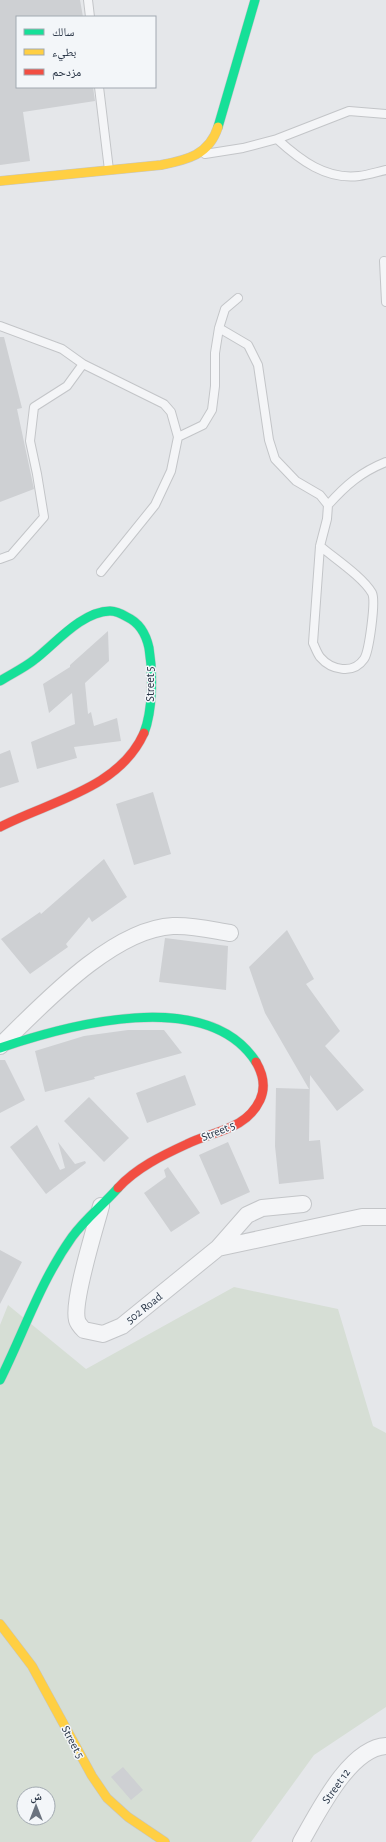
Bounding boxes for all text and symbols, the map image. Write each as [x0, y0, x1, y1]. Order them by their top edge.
legend [16, 16, 156, 88]
text: سالك [52, 26, 74, 38]
text: بطيء [52, 46, 76, 62]
text: مزدحم [52, 66, 81, 80]
street label: Street 5 [144, 666, 156, 702]
street label: Street 5 [199, 1119, 237, 1143]
street label: 502 Road [123, 1290, 165, 1326]
street label: Street 5 [59, 1724, 87, 1760]
street label: Street 12 [320, 1766, 353, 1806]
north arrow [16, 1786, 56, 1826]
text: ش [30, 1791, 42, 1804]

